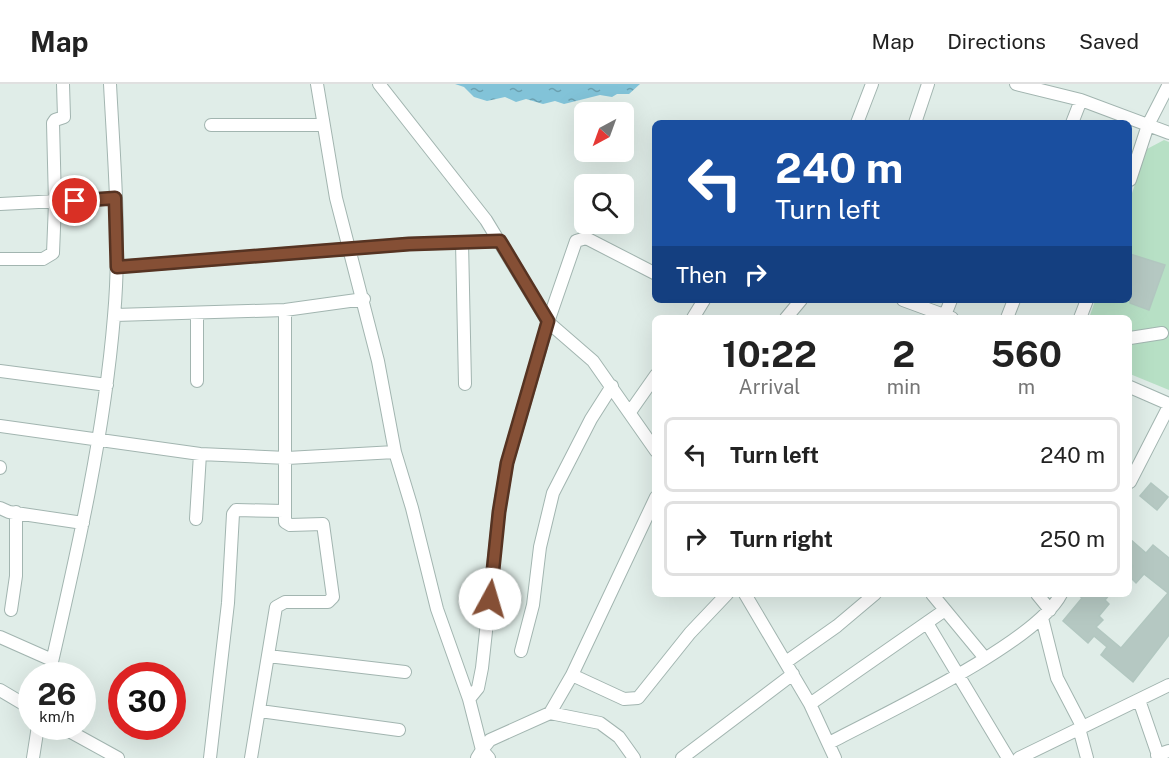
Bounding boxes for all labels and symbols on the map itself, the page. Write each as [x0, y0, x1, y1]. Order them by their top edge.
north arrow [574, 102, 634, 162]
pin [49, 175, 100, 226]
position arrow [458, 567, 522, 631]
speed limit sign: 30 [108, 662, 186, 740]

